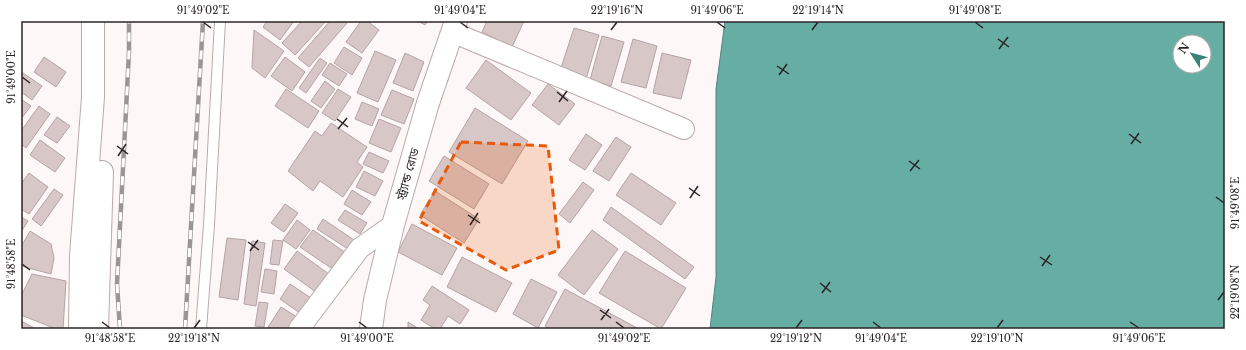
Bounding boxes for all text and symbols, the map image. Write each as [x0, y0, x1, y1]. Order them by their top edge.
text: 91°49'02"E [177, 4, 229, 17]
text: 91°49'04"E [434, 4, 486, 17]
text: 22°19'16"N [591, 4, 643, 17]
text: 91°49'06"E [691, 4, 743, 17]
text: 22°19'14"N [792, 4, 844, 17]
text: 91°49'08"E [949, 4, 1001, 17]
north arrow [1172, 34, 1212, 74]
text: N [1175, 39, 1193, 56]
text: 91°49'00"E [5, 50, 18, 104]
street label: স্ট্র্যান্ড রোড [393, 146, 422, 203]
text: 91°49'08"E [1229, 177, 1242, 229]
text: 91°48'58"E [5, 239, 18, 289]
text: 22°19'08"N [1229, 265, 1242, 319]
text: 91°48'58"E [85, 332, 135, 345]
text: 22°19'18"N [168, 332, 220, 345]
text: 91°49'00"E [340, 332, 394, 345]
text: 91°49'02"E [598, 332, 650, 345]
text: 22°19'12"N [770, 332, 822, 345]
text: 91°49'04"E [855, 332, 907, 345]
text: 22°19'10"N [970, 332, 1024, 345]
text: 91°49'06"E [1113, 332, 1165, 345]

